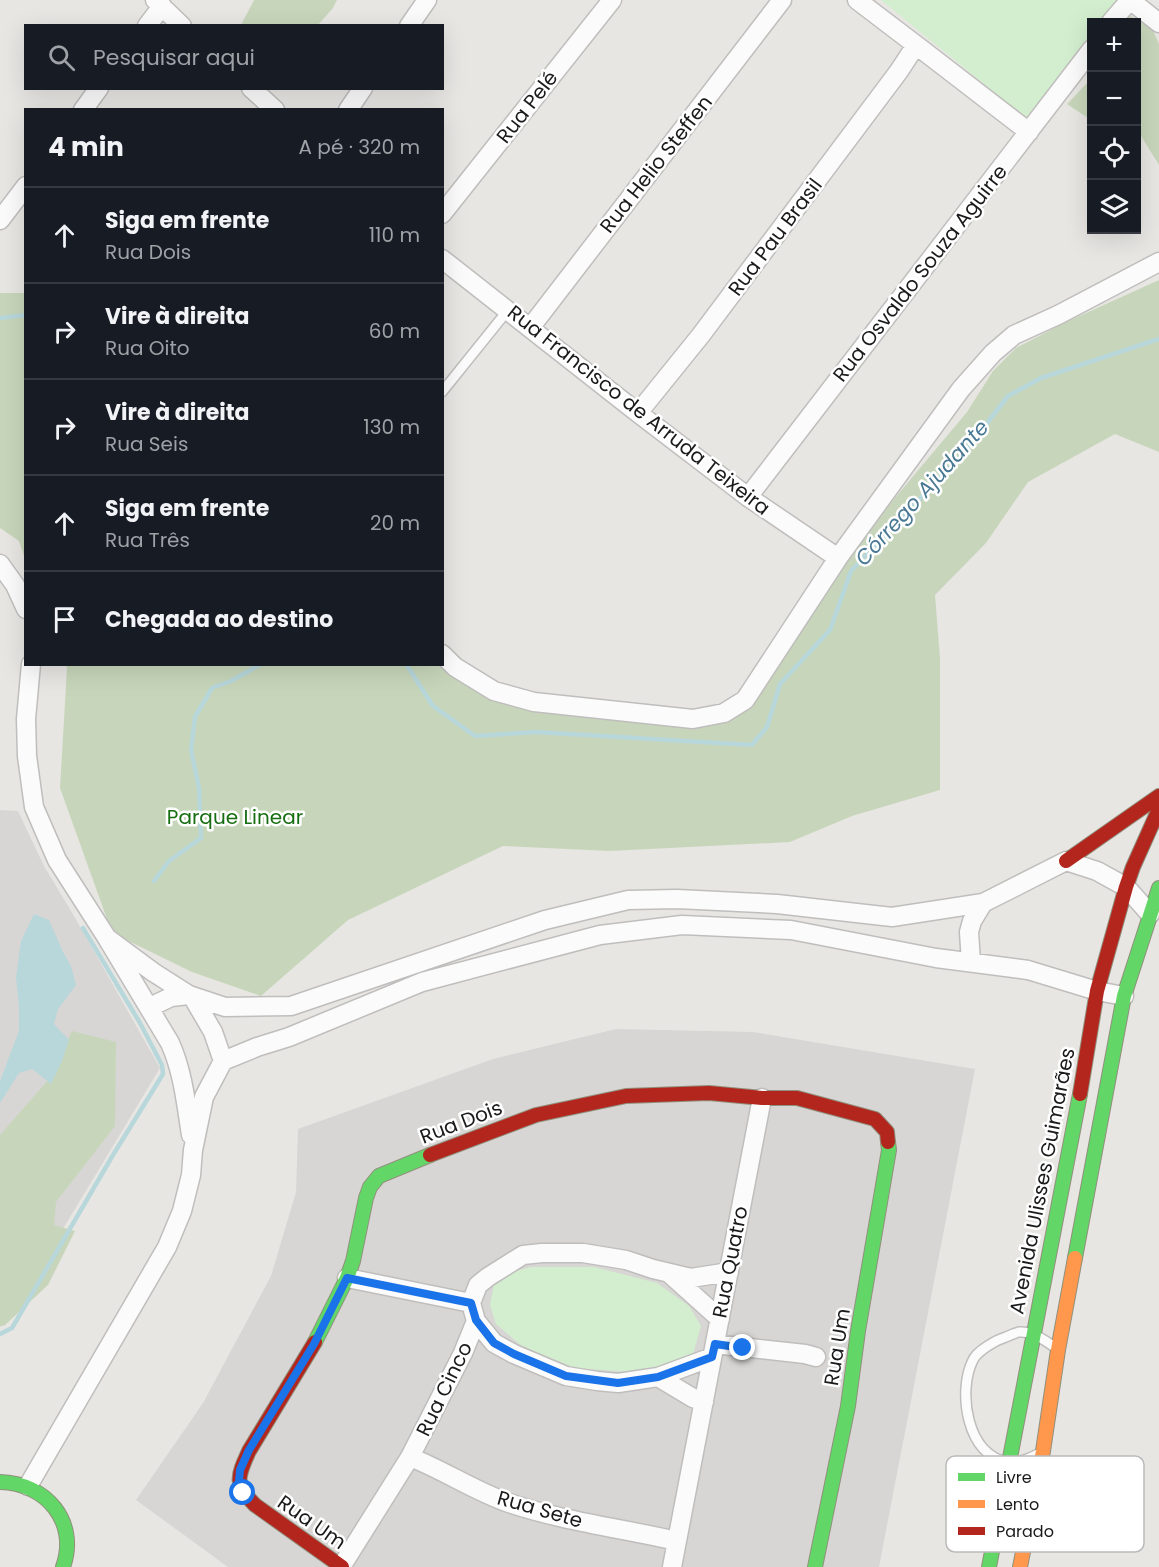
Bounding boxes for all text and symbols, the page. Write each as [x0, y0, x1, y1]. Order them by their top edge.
map controls [1087, 18, 1141, 234]
button: + [1087, 18, 1141, 72]
search box [24, 24, 444, 90]
icon: search [45, 41, 78, 74]
text: Pesquisar aqui [93, 42, 255, 73]
street label: Rua Pelé [490, 65, 564, 149]
button: − [1087, 72, 1141, 126]
street label: Rua Helio Steffen [593, 89, 719, 239]
button: locate [1087, 126, 1141, 180]
text: 4 min [48, 129, 124, 165]
text: A pé · 320 m [299, 133, 420, 161]
street label: Rua Osvaldo Souza Aguirre [826, 159, 1014, 387]
street label: Rua Pau Brasil [722, 172, 828, 302]
button: layers [1087, 180, 1141, 234]
text: Siga em frente [105, 205, 269, 236]
icon: ahead [48, 219, 81, 252]
text: 110 m [369, 221, 420, 249]
text: Rua Dois [105, 238, 191, 266]
street label: Rua Francisco de Arruda Teixeira [502, 299, 776, 521]
text: Vire à direita [105, 301, 250, 332]
icon: right [48, 315, 81, 348]
text: 60 m [369, 317, 420, 345]
text: Rua Oito [105, 334, 190, 362]
text: Vire à direita [105, 397, 250, 428]
icon: right [48, 411, 81, 444]
text: 130 m [363, 413, 420, 441]
water label: Córrego Ajudante [848, 413, 995, 572]
text: Rua Seis [105, 430, 188, 458]
text: Siga em frente [105, 493, 269, 524]
icon: ahead [48, 507, 81, 540]
text: 20 m [370, 509, 420, 537]
text: Rua Três [105, 526, 190, 554]
icon: arrive [48, 603, 81, 636]
text: Chegada ao destino [105, 604, 333, 635]
park label: Parque Linear [167, 803, 303, 831]
street label: Avenida Ulisses Guimarães [1002, 1045, 1082, 1317]
street label: Rua Dois [416, 1093, 506, 1151]
street label: Rua Quatro [705, 1204, 755, 1320]
street label: Rua Um [817, 1306, 857, 1388]
route end [729, 1334, 755, 1360]
street label: Rua Cinco [409, 1337, 479, 1441]
legend [946, 1456, 1144, 1552]
text: Livre [996, 1466, 1032, 1489]
route start [229, 1479, 255, 1505]
street label: Rua Sete [494, 1483, 586, 1535]
street label: Rua Um [272, 1488, 352, 1556]
text: Lento [996, 1493, 1039, 1516]
text: Parado [996, 1520, 1054, 1543]

